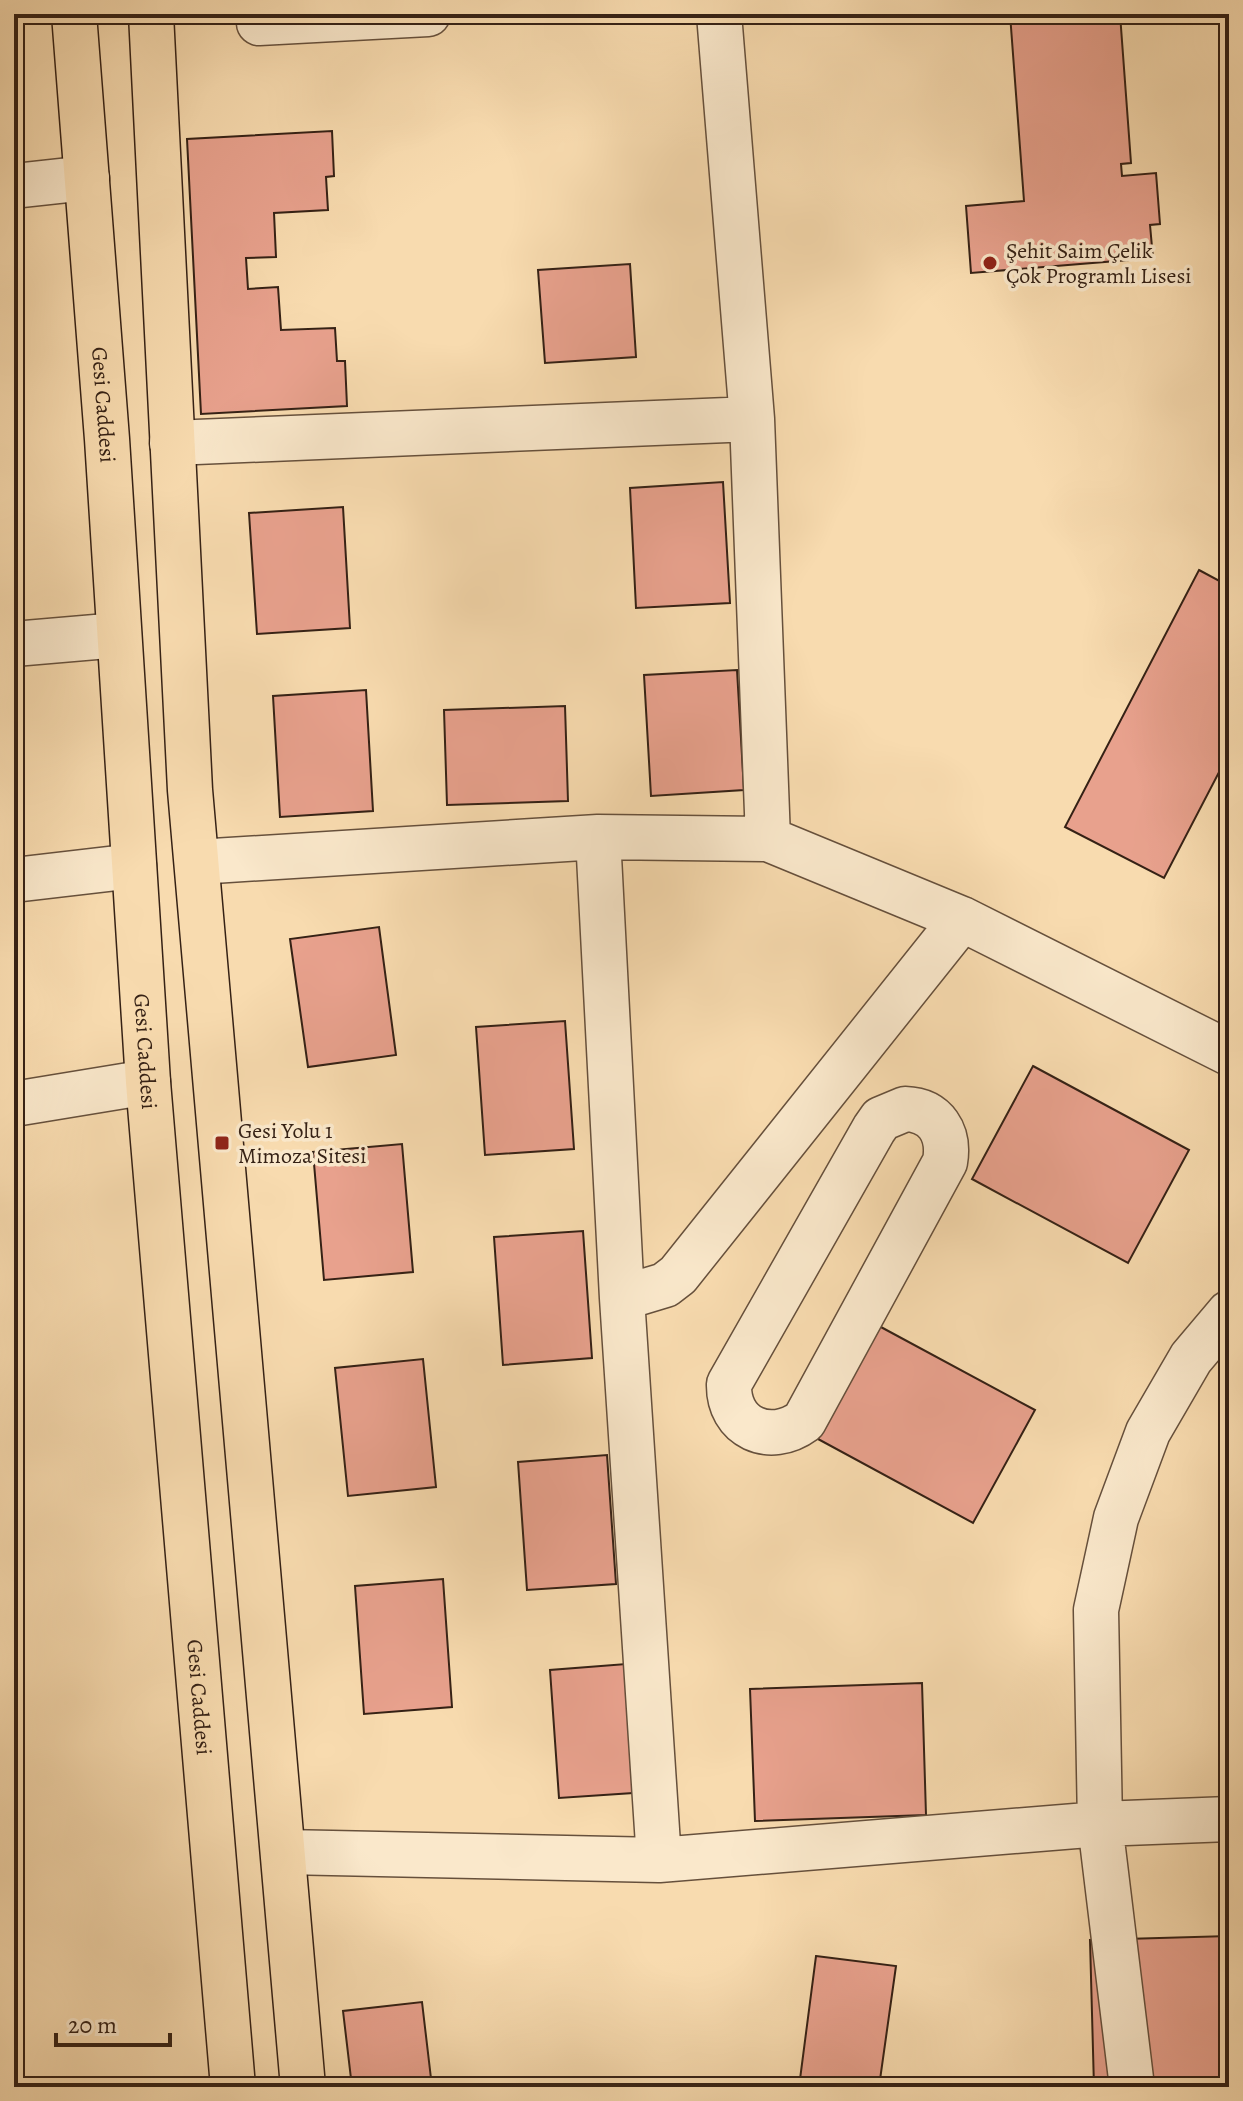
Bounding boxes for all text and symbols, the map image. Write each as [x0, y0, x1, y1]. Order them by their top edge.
place label: Şehit Saim Çelik Çok Programlı Lisesi [1006, 236, 1191, 291]
marker: Şehit Saim Çelik Çok Programlı Lisesi [981, 254, 999, 272]
street label: Gesi Caddesi [84, 346, 122, 464]
street label: Gesi Caddesi [126, 993, 164, 1111]
place label: Gesi Yolu 1 Mimoza Sitesi [238, 1116, 366, 1171]
marker: Gesi Yolu 1 Mimoza Sitesi [213, 1134, 231, 1152]
street label: Gesi Caddesi [179, 1638, 219, 1756]
scale bar [56, 1997, 170, 2047]
text: 20 m [68, 2009, 117, 2041]

